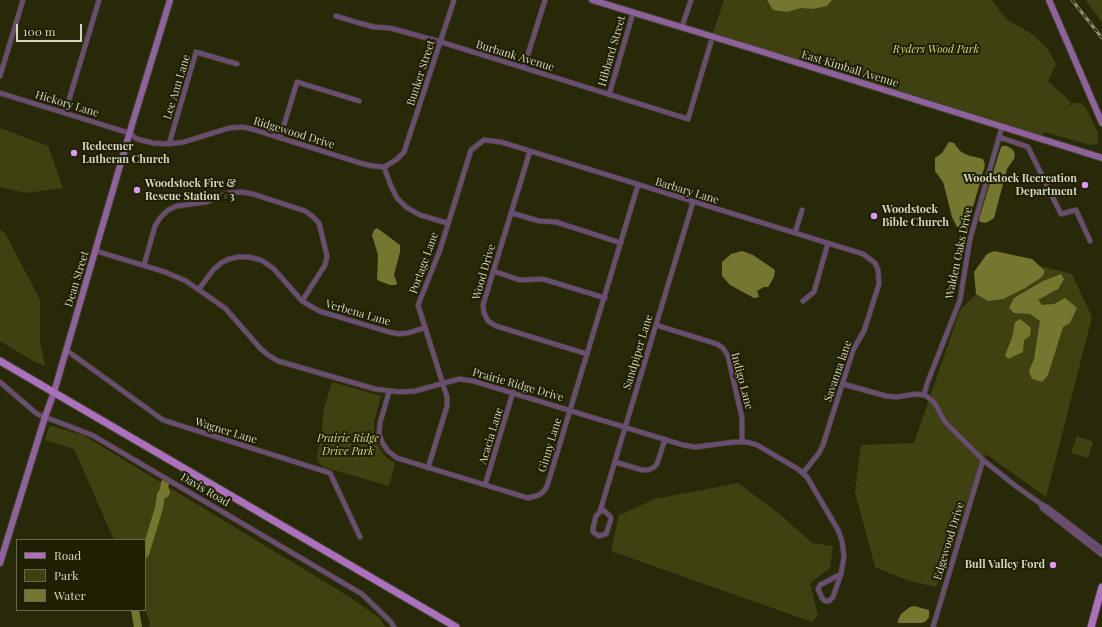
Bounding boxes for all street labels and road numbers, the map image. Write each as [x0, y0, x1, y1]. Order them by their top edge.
street label: Hibbard Street [596, 14, 628, 88]
street label: Bunker Street [404, 38, 438, 108]
street label: Burbank Avenue [474, 38, 556, 74]
street label: East Kimball Avenue [800, 48, 900, 90]
street label: Lee Ann Lane [161, 53, 193, 121]
street label: Hickory Lane [34, 88, 100, 120]
street label: Ridgewood Drive [252, 114, 336, 152]
street label: Barbary Lane [654, 175, 720, 207]
street label: Walden Oaks Drive [943, 206, 975, 300]
street label: Portage Lane [407, 230, 441, 296]
street label: Wood Drive [470, 243, 498, 301]
street label: Dean Street [62, 249, 92, 309]
street label: Verbena Lane [324, 297, 392, 329]
street label: Sandpiper Lane [620, 313, 656, 391]
street label: Savanna lane [821, 338, 855, 404]
street label: Indigo Lane [728, 351, 756, 411]
street label: Prairie Ridge Drive [471, 366, 565, 404]
street label: Acacia Lane [476, 406, 506, 466]
street label: Wagner Lane [193, 415, 259, 447]
street label: Ginny Lane [535, 416, 565, 474]
street label: Davis Road [178, 471, 232, 509]
street label: Edgewood Drive [931, 500, 967, 582]

